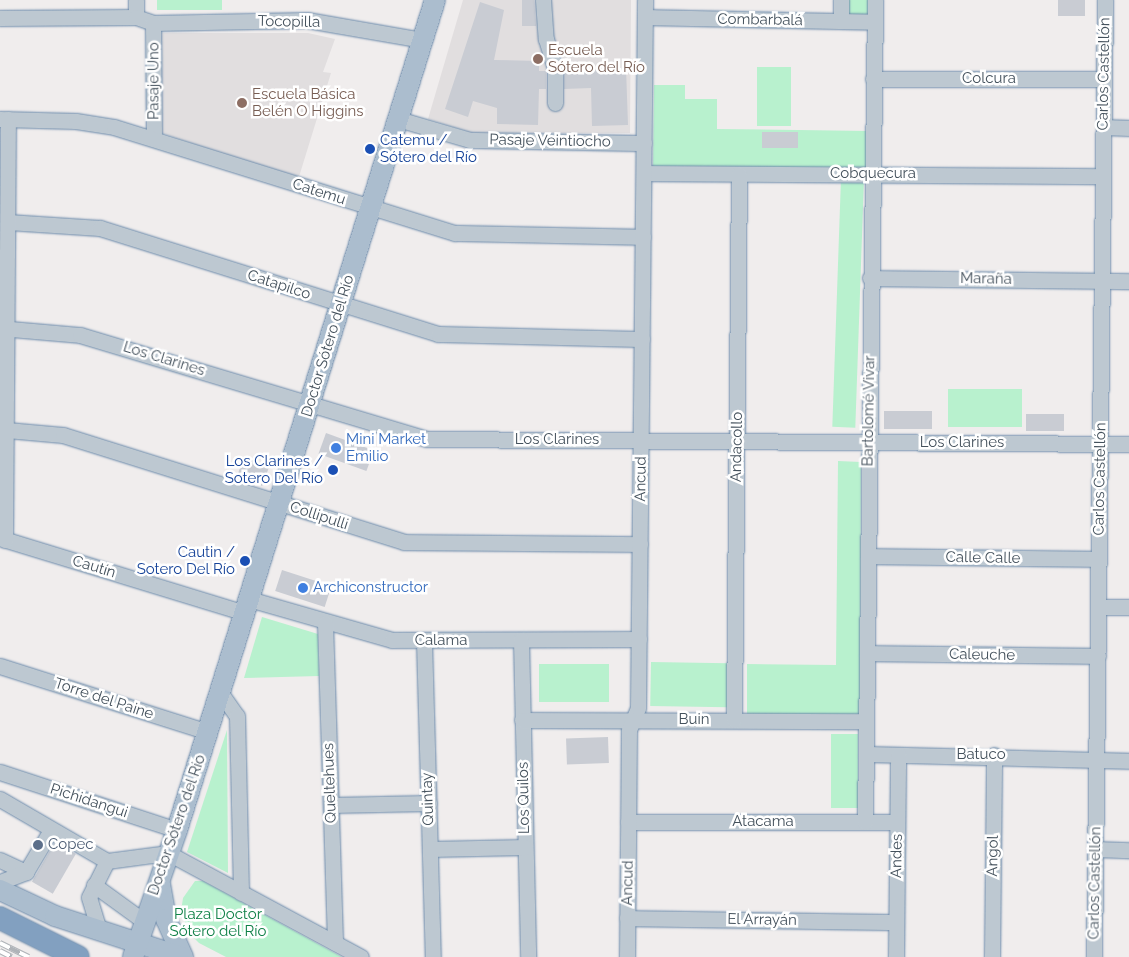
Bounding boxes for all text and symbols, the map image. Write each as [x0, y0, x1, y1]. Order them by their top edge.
street label: Combarbalá [717, 10, 803, 30]
street label: Tocopilla [258, 12, 320, 32]
street label: Carlos Castellón [1094, 17, 1114, 131]
place label: Escuela Sótero del Río [548, 41, 645, 76]
street label: Pasaje Uno [145, 42, 163, 120]
marker: Escuela Sótero del Río [532, 53, 544, 65]
street label: Colcura [962, 70, 1016, 88]
place label: Escuela Básica Belén O Higgins [252, 85, 363, 120]
marker: Escuela Básica Belén O Higgins [236, 97, 248, 109]
place label: Catemu / Sótero del Río [380, 131, 477, 166]
street label: Pasaje Veintiocho [489, 131, 611, 151]
marker: Catemu / Sótero del Río [364, 143, 376, 155]
street label: Cobquecura [830, 165, 916, 183]
street label: Catemu [290, 175, 348, 209]
street label: Catapilco [245, 266, 313, 304]
street label: Maraña [960, 270, 1012, 288]
street label: Doctor Sótero del Río [298, 273, 358, 419]
street label: Los Clarines [121, 338, 207, 380]
street label: Bartolomé Vivar [859, 355, 879, 467]
street label: Andacollo [727, 412, 747, 482]
street label: Carlos Castellón [1090, 422, 1110, 536]
place label: Mini Market Emilio [346, 430, 426, 465]
street label: Los Clarines [515, 431, 599, 449]
street label: Los Clarines [920, 434, 1004, 452]
marker: Mini Market Emilio [330, 442, 342, 454]
place label: Los Clarines / Sotero Del Río [224, 452, 323, 487]
street label: Ancud [632, 456, 650, 502]
marker: Los Clarines / Sotero Del Río [327, 464, 339, 476]
street label: Collipulli [288, 498, 350, 534]
place label: Cautin / Sotero Del Río [136, 543, 235, 578]
street label: Calle Calle [946, 548, 1020, 568]
street label: Cautín [70, 552, 118, 582]
marker: Cautin / Sotero Del Río [239, 555, 251, 567]
place label: Archiconstructor [313, 579, 428, 597]
marker: Archiconstructor [297, 582, 309, 594]
street label: Calama [415, 632, 467, 650]
street label: Caleuche [949, 645, 1015, 665]
street label: Torre del Paine [52, 674, 156, 724]
street label: Buin [679, 711, 709, 729]
street label: Queltehues [320, 742, 340, 824]
street label: Batuco [956, 746, 1006, 764]
street label: Doctor Sótero del Río [144, 752, 210, 898]
street label: Los Quilos [514, 762, 534, 834]
street label: Quintay [418, 772, 438, 826]
street label: Pichidangui [48, 780, 130, 822]
street label: Atacama [732, 813, 794, 831]
street label: Carlos Castellón [1085, 826, 1105, 940]
street label: Andes [888, 834, 906, 878]
street label: Angol [984, 835, 1002, 877]
place label: Copec [48, 836, 94, 854]
marker: Copec [32, 839, 44, 851]
street label: Ancud [619, 860, 637, 906]
park label: Plaza Doctor Sótero del Río [169, 905, 267, 940]
street label: El Arrayán [727, 910, 797, 930]

